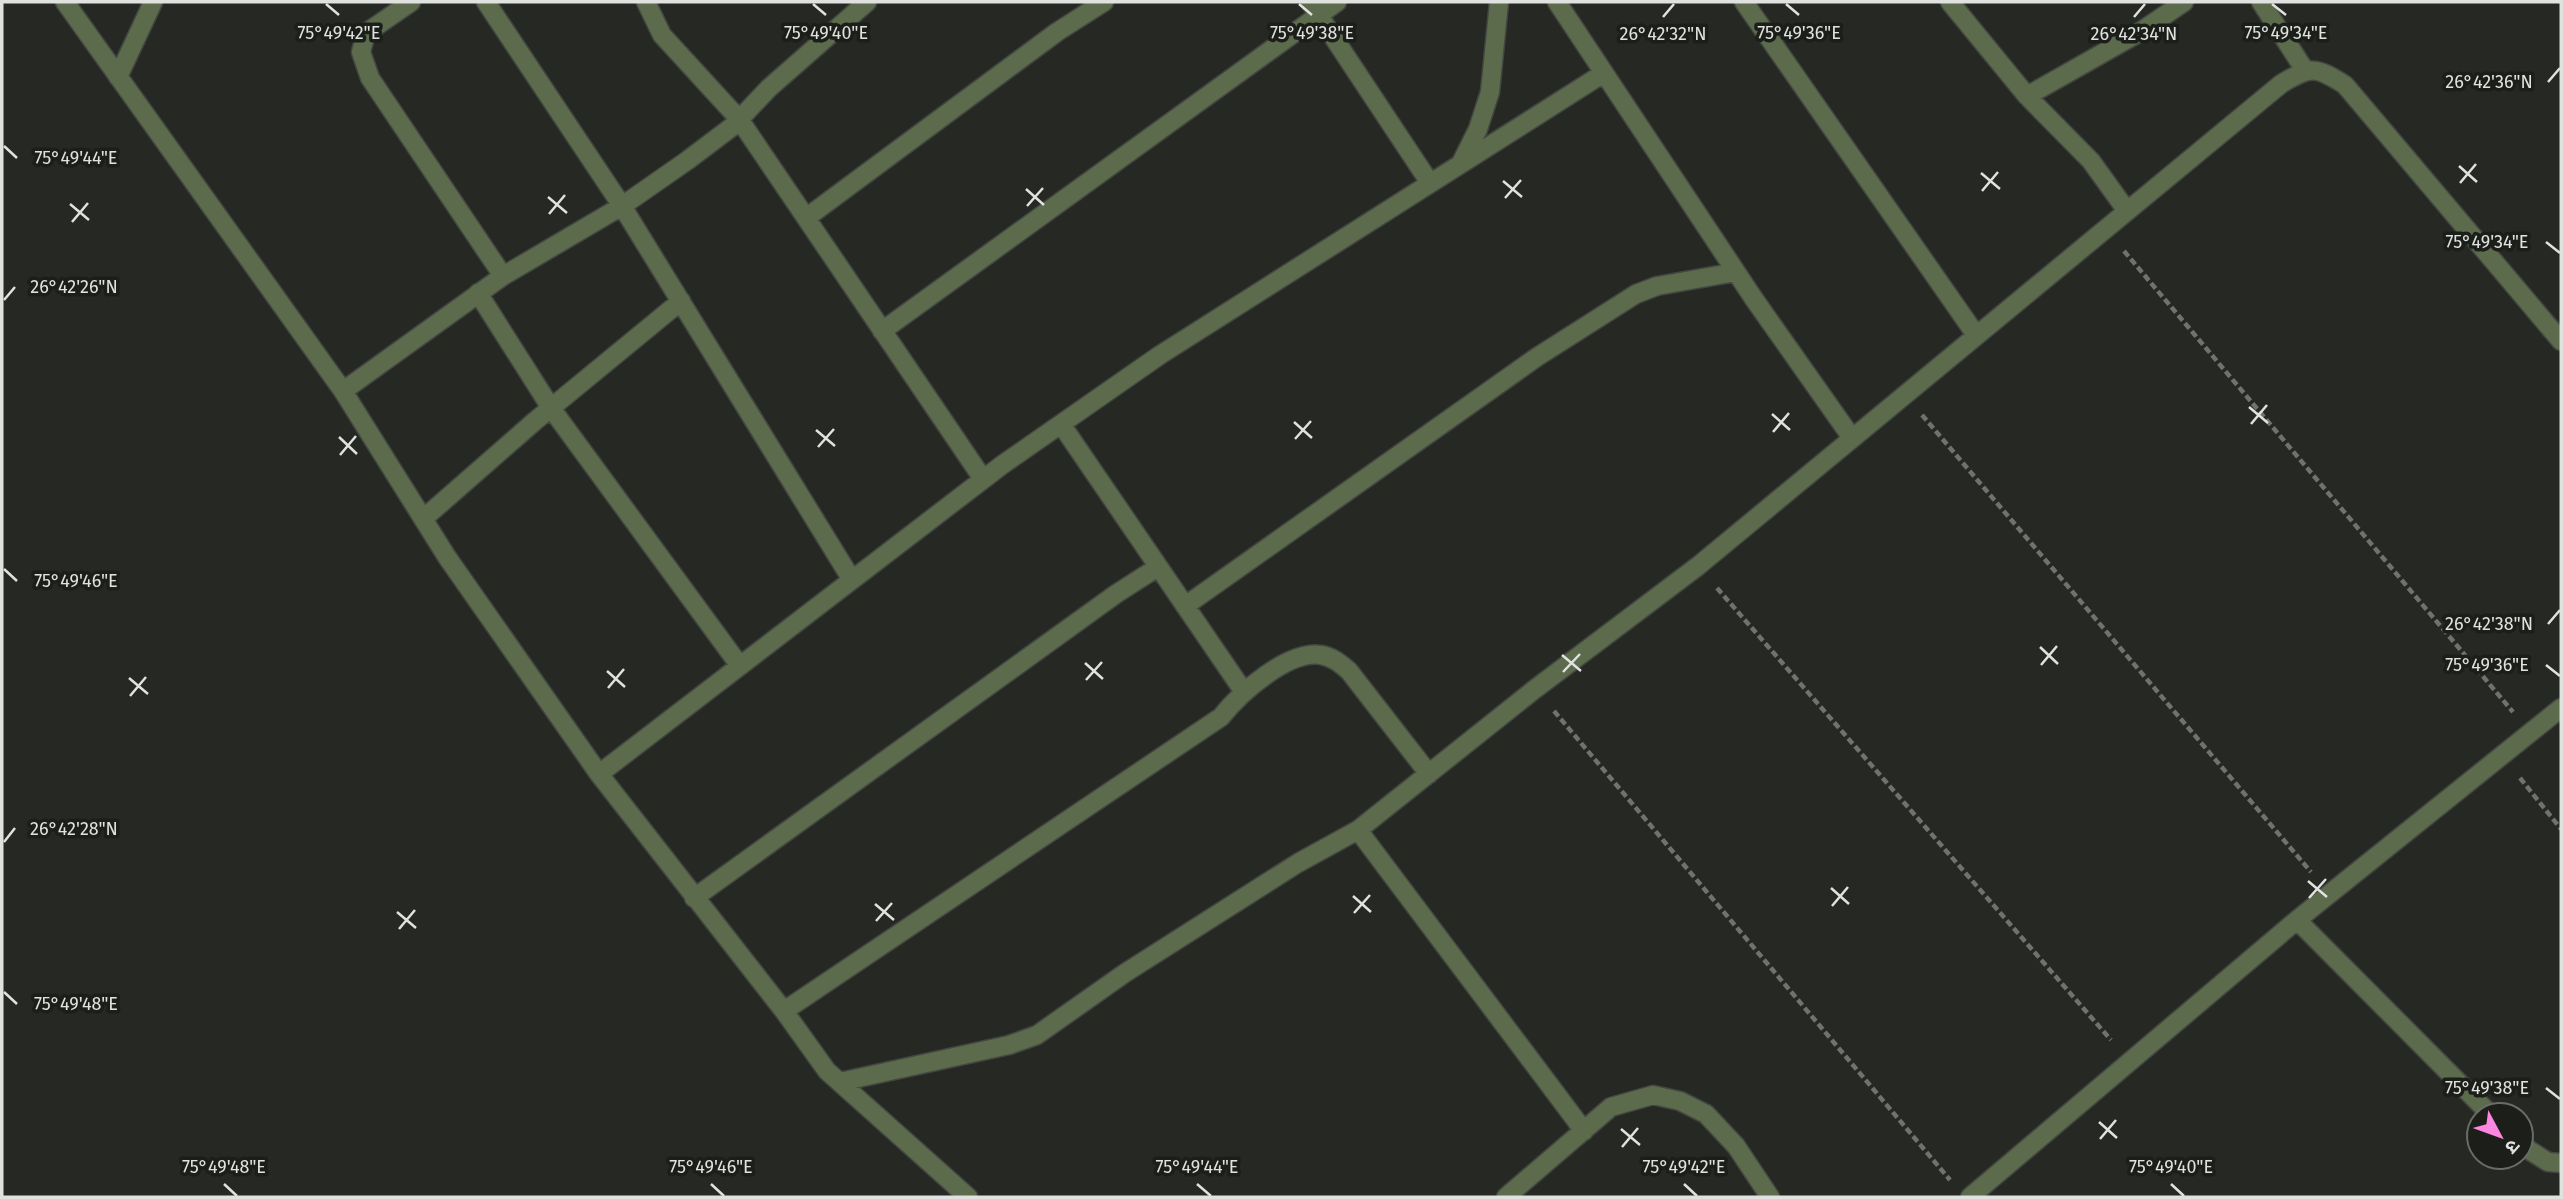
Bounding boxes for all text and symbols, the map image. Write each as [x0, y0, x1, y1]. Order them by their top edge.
text: 75°49'42"E [298, 22, 380, 44]
text: 75°49'40"E [784, 22, 868, 44]
text: 75°49'38"E [1270, 22, 1354, 44]
text: 75°49'36"E [1757, 22, 1841, 44]
text: 75°49'34"E [2245, 22, 2327, 44]
text: 26°42'32"N [1620, 23, 1707, 45]
text: 26°42'34"N [2091, 23, 2177, 45]
text: 26°42'36"N [2445, 71, 2533, 93]
text: 75°49'44"E [35, 147, 117, 169]
text: 75°49'34"E [2446, 231, 2528, 253]
text: 26°42'26"N [30, 276, 118, 298]
text: 75°49'46"E [34, 570, 118, 592]
text: 26°42'38"N [2445, 613, 2533, 635]
text: 75°49'36"E [2445, 654, 2529, 676]
text: 26°42'28"N [30, 818, 118, 840]
text: 75°49'48"E [34, 993, 118, 1015]
text: 75°49'38"E [2445, 1077, 2529, 1099]
north arrow [2465, 1101, 2535, 1171]
text: उ [2500, 1135, 2525, 1159]
text: 75°49'48"E [182, 1156, 266, 1178]
text: 75°49'46"E [669, 1156, 753, 1178]
text: 75°49'44"E [1156, 1156, 1238, 1178]
text: 75°49'42"E [1643, 1156, 1725, 1178]
text: 75°49'40"E [2129, 1156, 2213, 1178]

